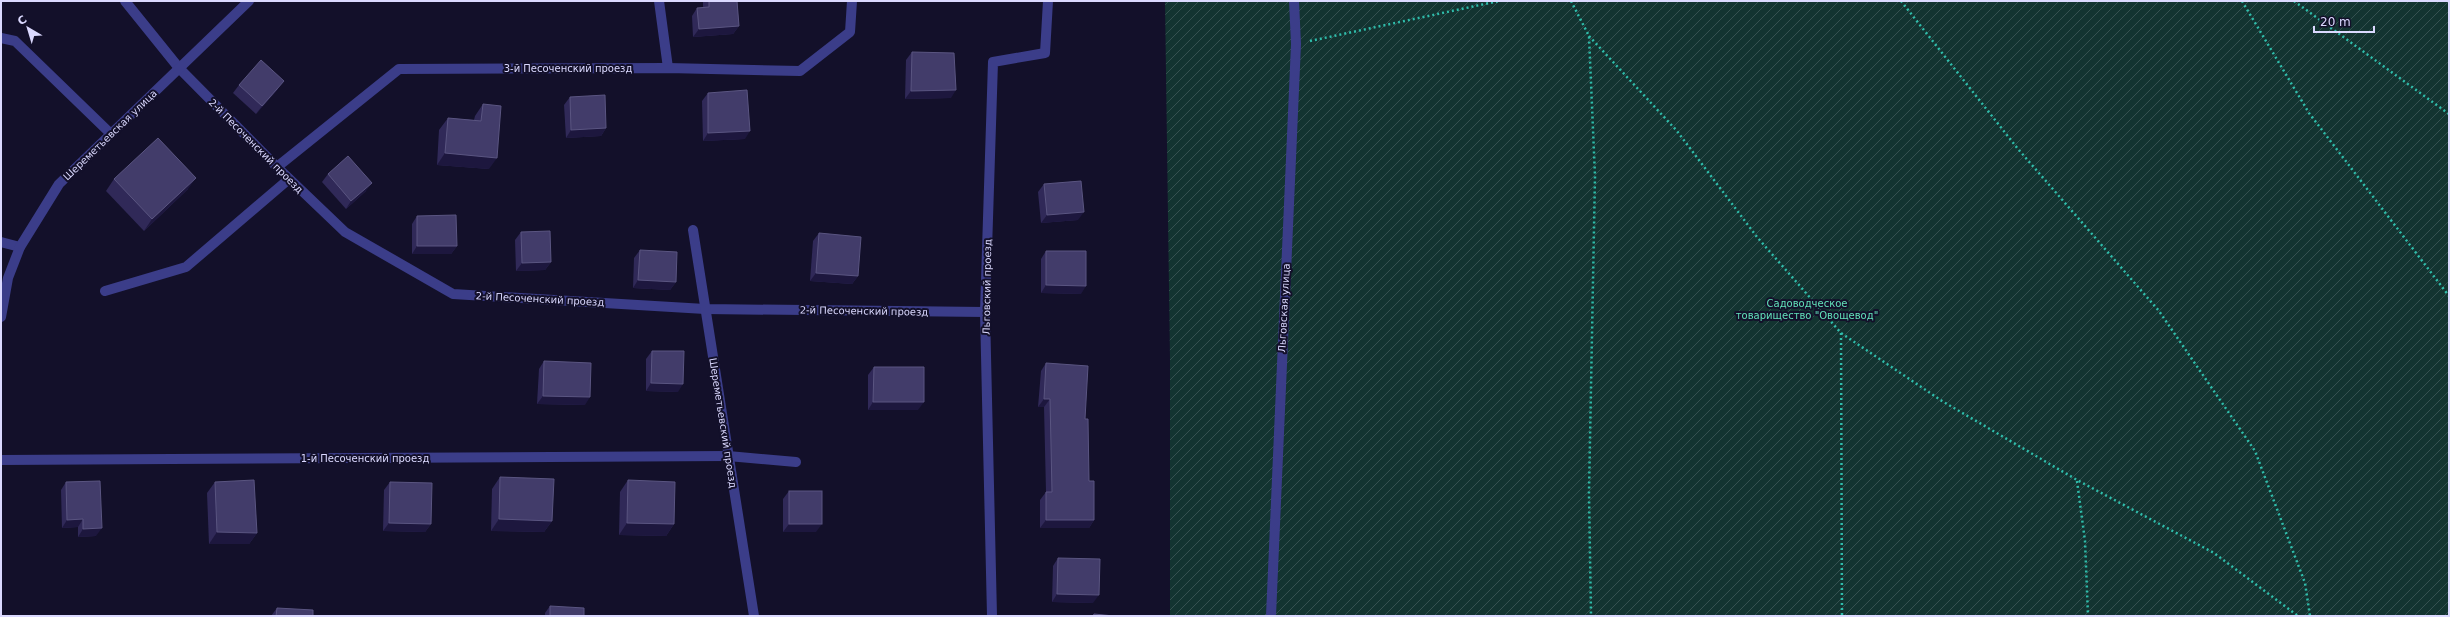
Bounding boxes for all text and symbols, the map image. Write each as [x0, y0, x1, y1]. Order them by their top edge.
north arrow [8, 8, 48, 48]
scale bar [2314, 8, 2374, 34]
text: С [15, 13, 29, 28]
text: 20 m [2320, 15, 2351, 29]
street label: 3-й Песоченский проезд [504, 63, 632, 74]
street label: Шереметьевская улица [61, 87, 159, 183]
street label: 2-й Песоченский проезд [207, 97, 305, 195]
street label: Льговский проезд [981, 239, 993, 335]
street label: Льговская улица [1276, 263, 1292, 353]
street label: 2-й Песоченский проезд [475, 290, 605, 308]
park label: Садоводческое товарищество "Овощевод" [1736, 298, 1878, 321]
street label: 2-й Песоченский проезд [800, 304, 928, 318]
street label: Шереметьевский проезд [707, 357, 739, 489]
street label: 1-й Песоченский проезд [301, 453, 429, 464]

